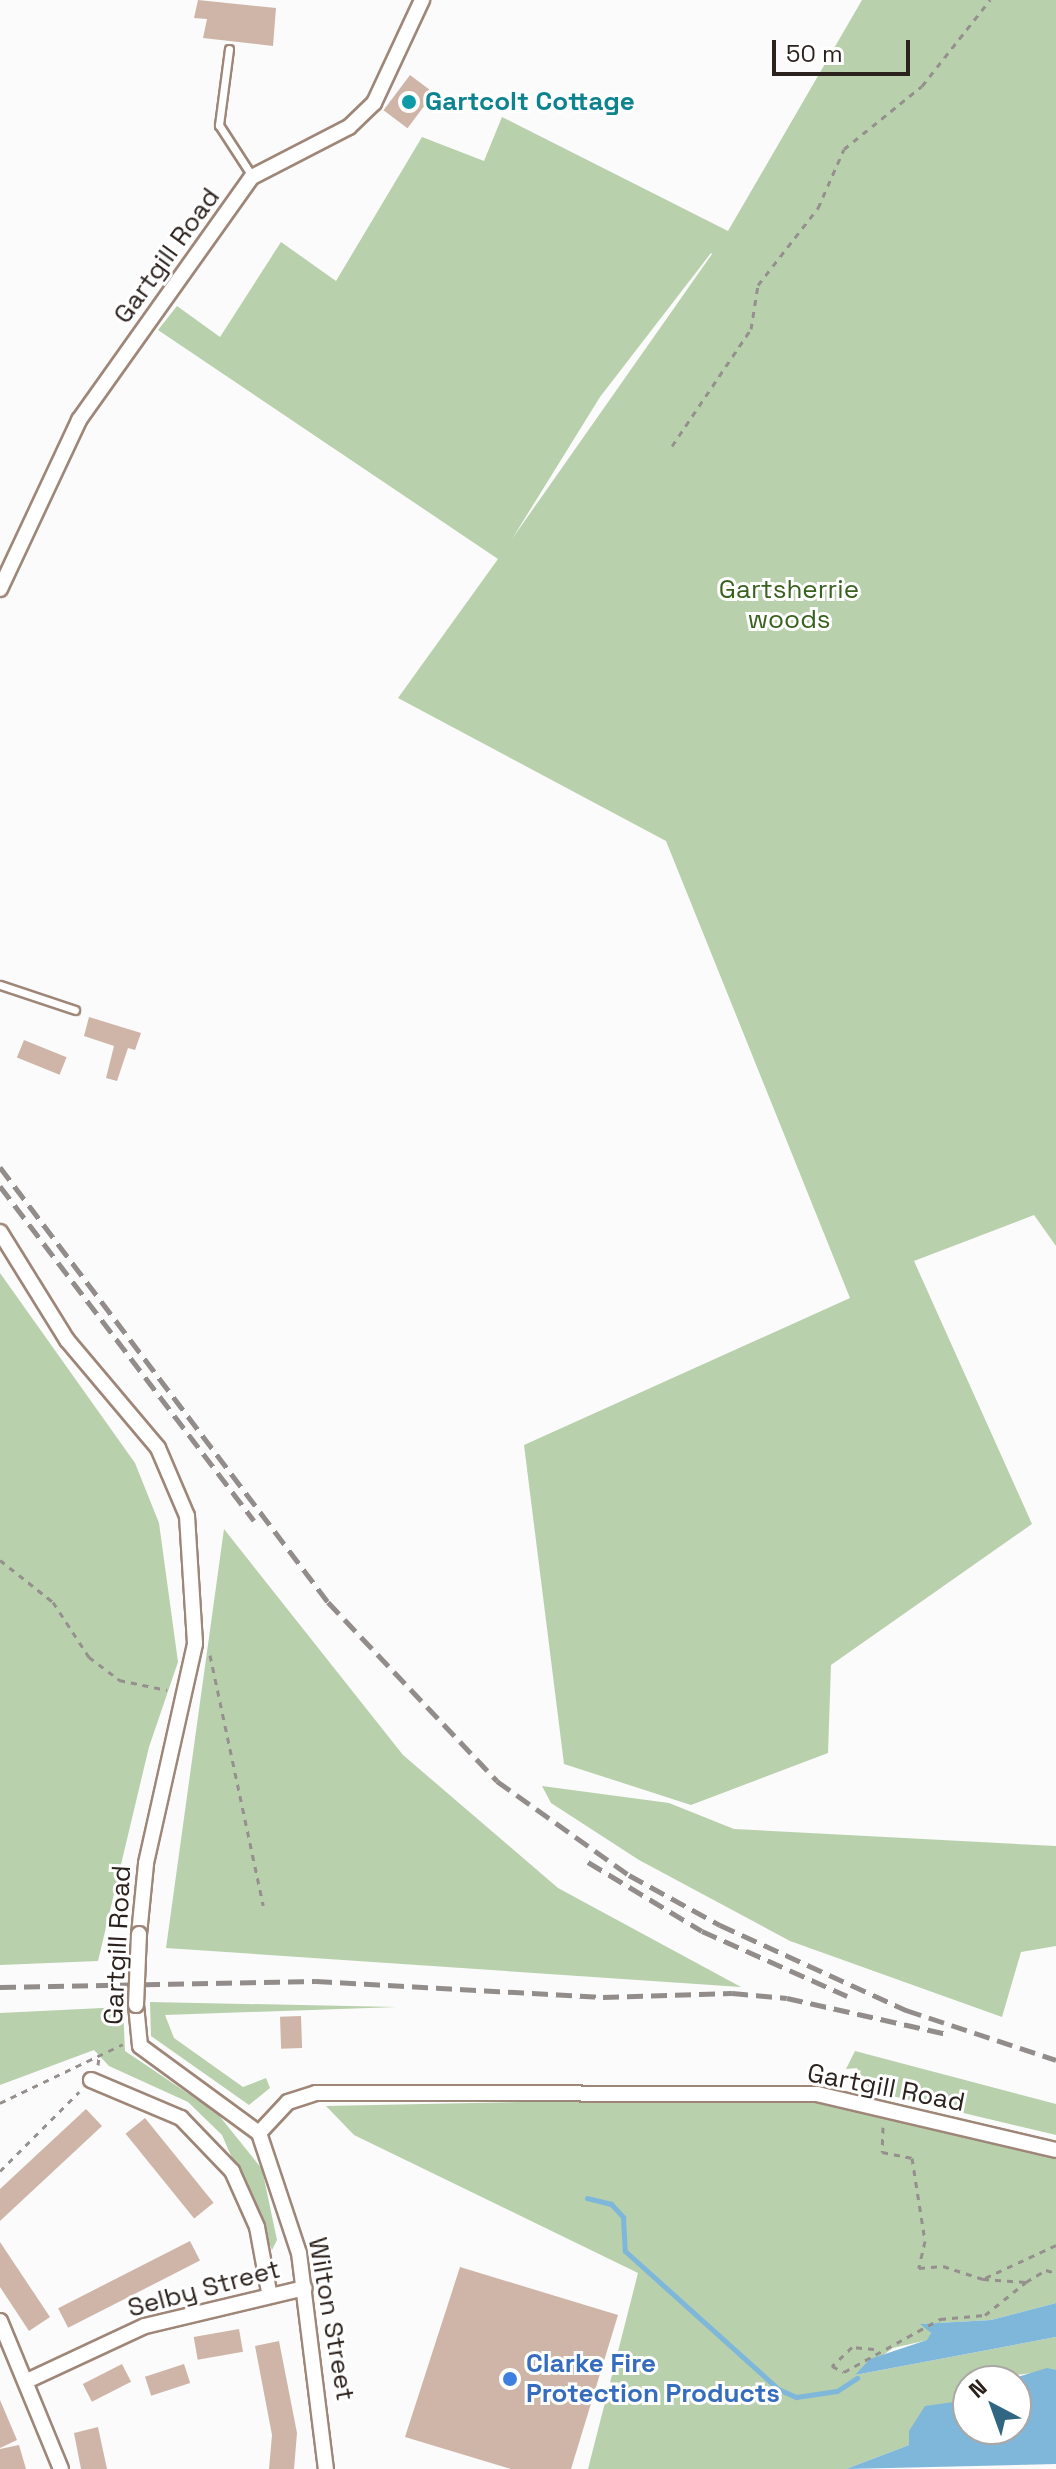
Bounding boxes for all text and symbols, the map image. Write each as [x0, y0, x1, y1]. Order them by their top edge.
scale bar [776, 24, 914, 74]
text: 50 m [786, 38, 843, 69]
place label: Gartcolt Cottage [425, 86, 635, 118]
marker: Gartcolt Cottage [400, 93, 418, 111]
street label: Gartgill Road [107, 182, 227, 330]
park label: Gartsherrie woods [719, 574, 859, 636]
street label: Gartgill Road [98, 1864, 138, 2026]
street label: Gartgill Road [805, 2057, 967, 2119]
street label: Wilton Street [301, 2235, 361, 2403]
street label: Selby Street [124, 2254, 284, 2324]
place label: Clarke Fire Protection Products [526, 2348, 780, 2410]
north arrow [952, 2365, 1032, 2445]
marker: Clarke Fire Protection Products [501, 2370, 519, 2388]
text: N [963, 2373, 992, 2404]

